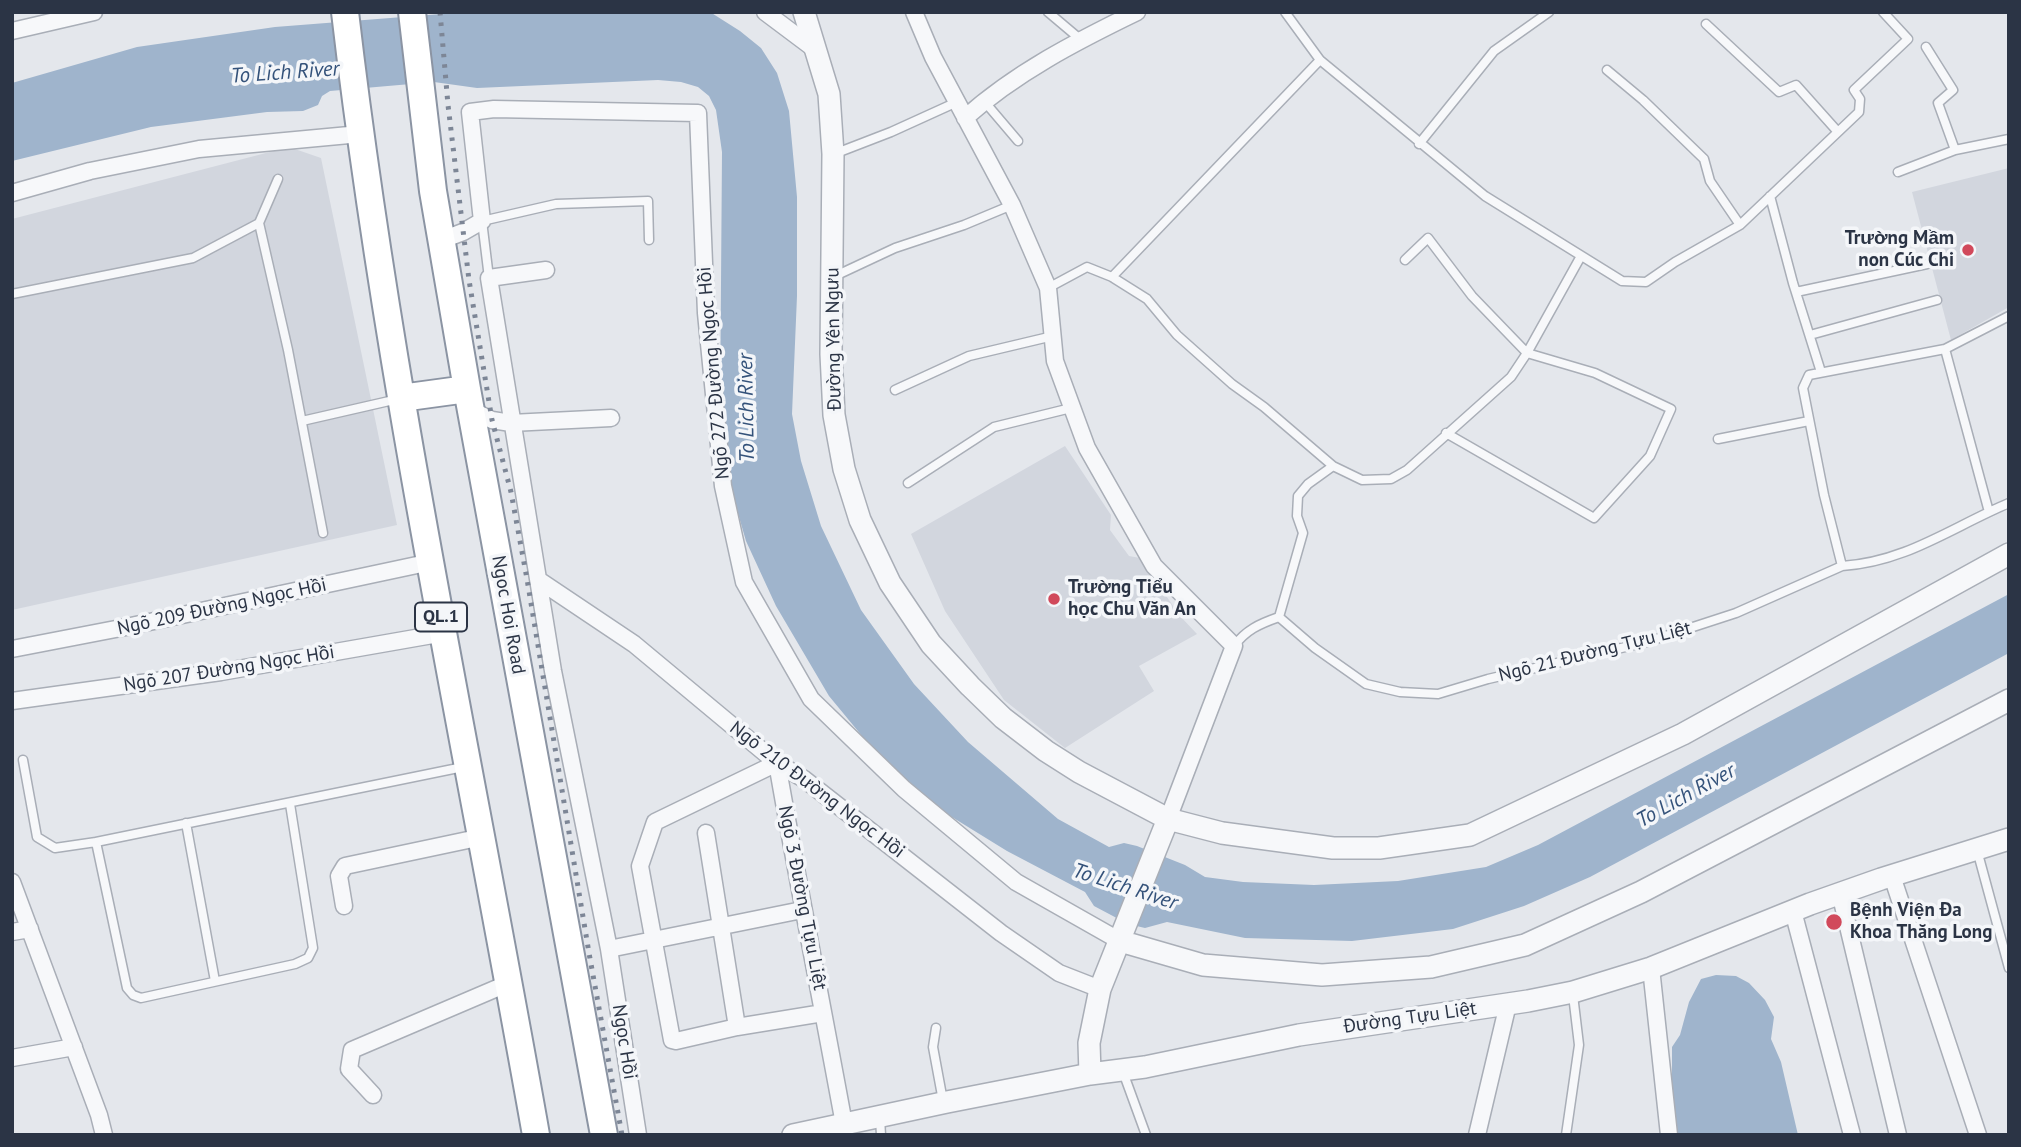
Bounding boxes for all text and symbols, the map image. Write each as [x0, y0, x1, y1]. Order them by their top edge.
water label: To Lich River [230, 57, 340, 89]
place label: Trường Mầm non Cúc Chi [1845, 228, 1954, 272]
marker: Trường Mầm non Cúc Chi [1960, 242, 1976, 258]
street label: Ngõ 272 Đường Ngọc Hồi [693, 266, 735, 480]
street label: Đường Yên Ngưu [821, 267, 847, 411]
water label: To Lich River [733, 353, 761, 463]
street label: Ngoc Hoi Road [486, 554, 530, 676]
street label: Ngõ 209 Đường Ngọc Hồi [115, 574, 329, 640]
place label: Trường Tiểu học Chu Văn An [1068, 577, 1196, 621]
marker: Trường Tiểu học Chu Văn An [1046, 591, 1062, 607]
road number: QL.1 [415, 602, 467, 632]
street label: Ngõ 21 Đường Tựu Liệt [1496, 617, 1694, 687]
street label: Ngõ 207 Đường Ngọc Hồi [122, 641, 336, 697]
street label: Ngõ 210 Đường Ngọc Hồi [725, 717, 909, 863]
water label: To Lich River [1632, 759, 1740, 833]
street label: Ngõ 3 Đường Tựu Liệt [773, 804, 831, 992]
water label: To Lich River [1069, 858, 1181, 916]
place label: Bệnh Viện Đa Khoa Thăng Long [1850, 900, 1992, 944]
marker: Bệnh Viện Đa Khoa Thăng Long [1824, 912, 1844, 932]
street label: Đường Tựu Liệt [1342, 997, 1478, 1039]
street label: Ngọc Hồi [607, 1003, 641, 1081]

